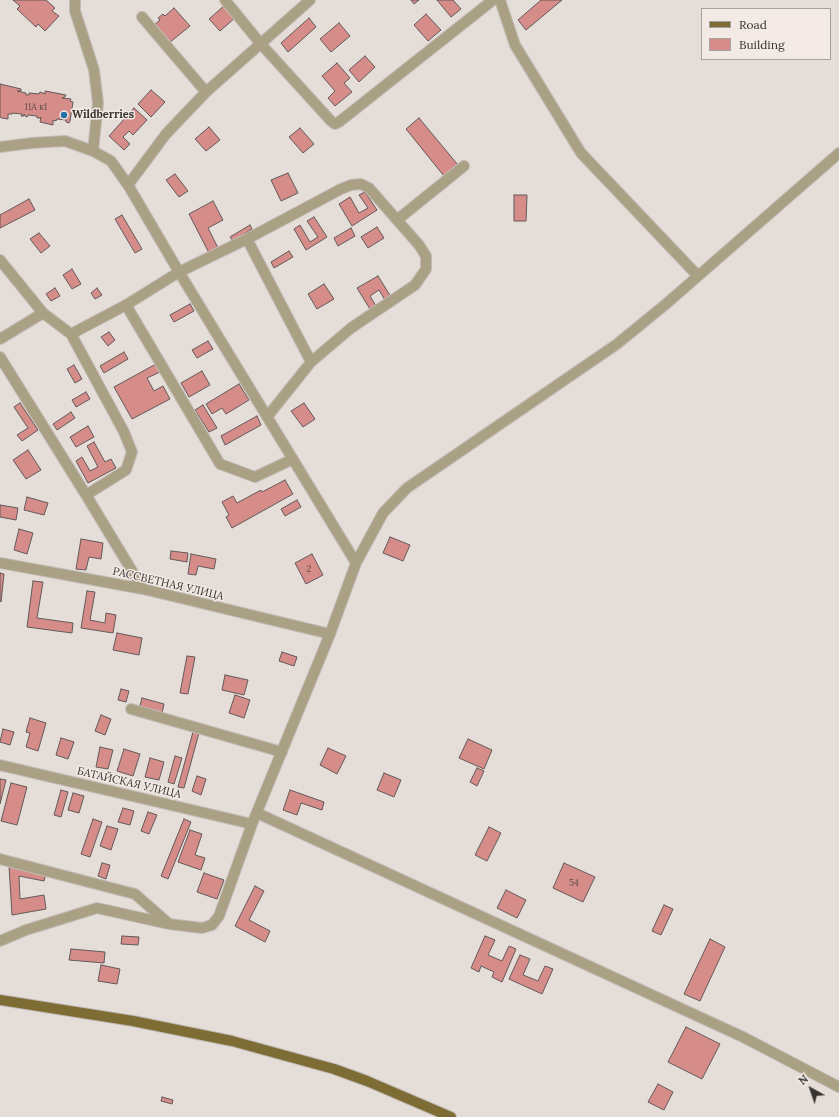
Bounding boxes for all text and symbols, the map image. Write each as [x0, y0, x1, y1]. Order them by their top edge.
legend [701, 8, 831, 60]
text: Road [739, 17, 767, 32]
text: Building [739, 37, 785, 52]
house number: 11А к1 [25, 102, 47, 112]
place label: Wildberries [72, 108, 134, 122]
marker: Wildberries [59, 110, 69, 120]
house number: 2 [307, 564, 311, 574]
street label: РАССВЕТНАЯ УЛИЦА [111, 565, 225, 603]
street label: БАТАЙСКАЯ УЛИЦА [76, 765, 182, 801]
house number: 54 [569, 878, 579, 888]
north arrow [791, 1069, 831, 1109]
text: N [796, 1072, 811, 1088]

